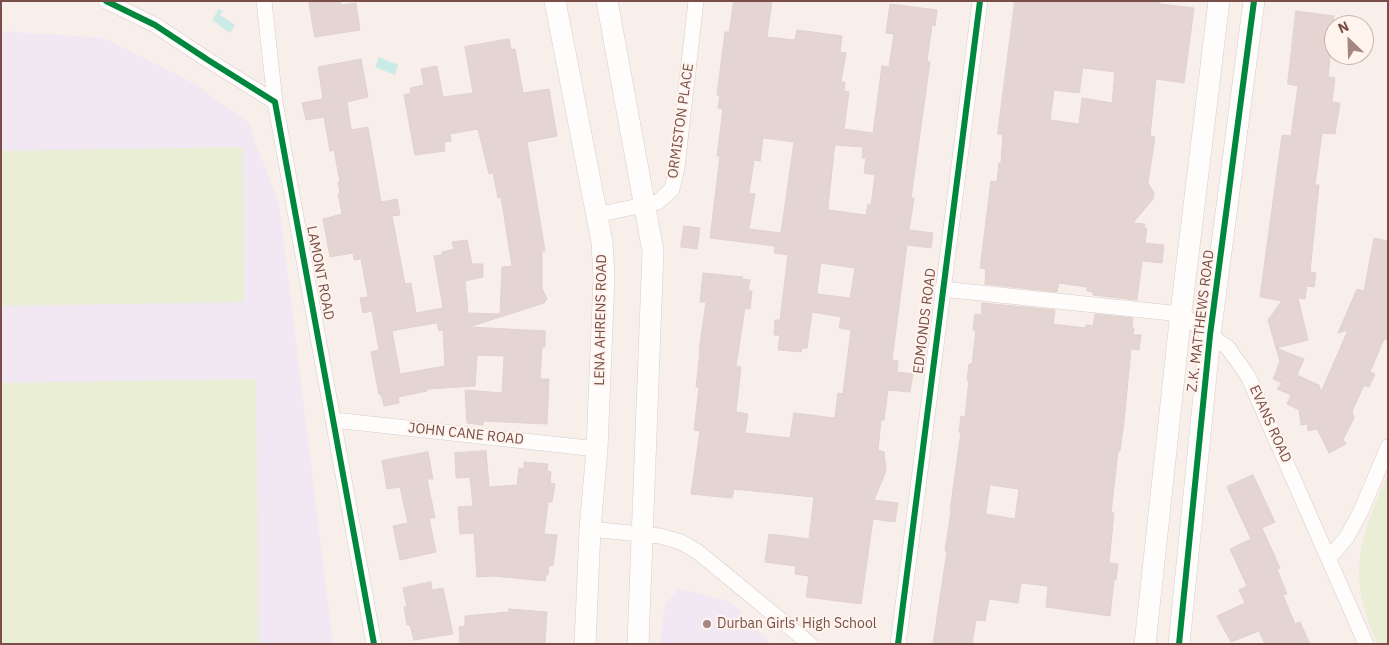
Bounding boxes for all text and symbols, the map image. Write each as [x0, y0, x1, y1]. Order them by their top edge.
north arrow [1324, 15, 1374, 65]
text: N [1335, 17, 1352, 37]
street label: ORMISTON PLACE [665, 62, 697, 180]
street label: LAMONT ROAD [303, 224, 337, 322]
street label: Z.K. MATTHEWS ROAD [1184, 249, 1218, 393]
street label: LENA AHRENS ROAD [591, 254, 611, 386]
street label: EDMONDS ROAD [910, 267, 940, 375]
street label: EVANS ROAD [1245, 383, 1295, 465]
street label: JOHN CANE ROAD [407, 420, 525, 448]
place label: Durban Girls' High School [717, 616, 877, 632]
marker: Durban Girls' High School [701, 618, 713, 630]

